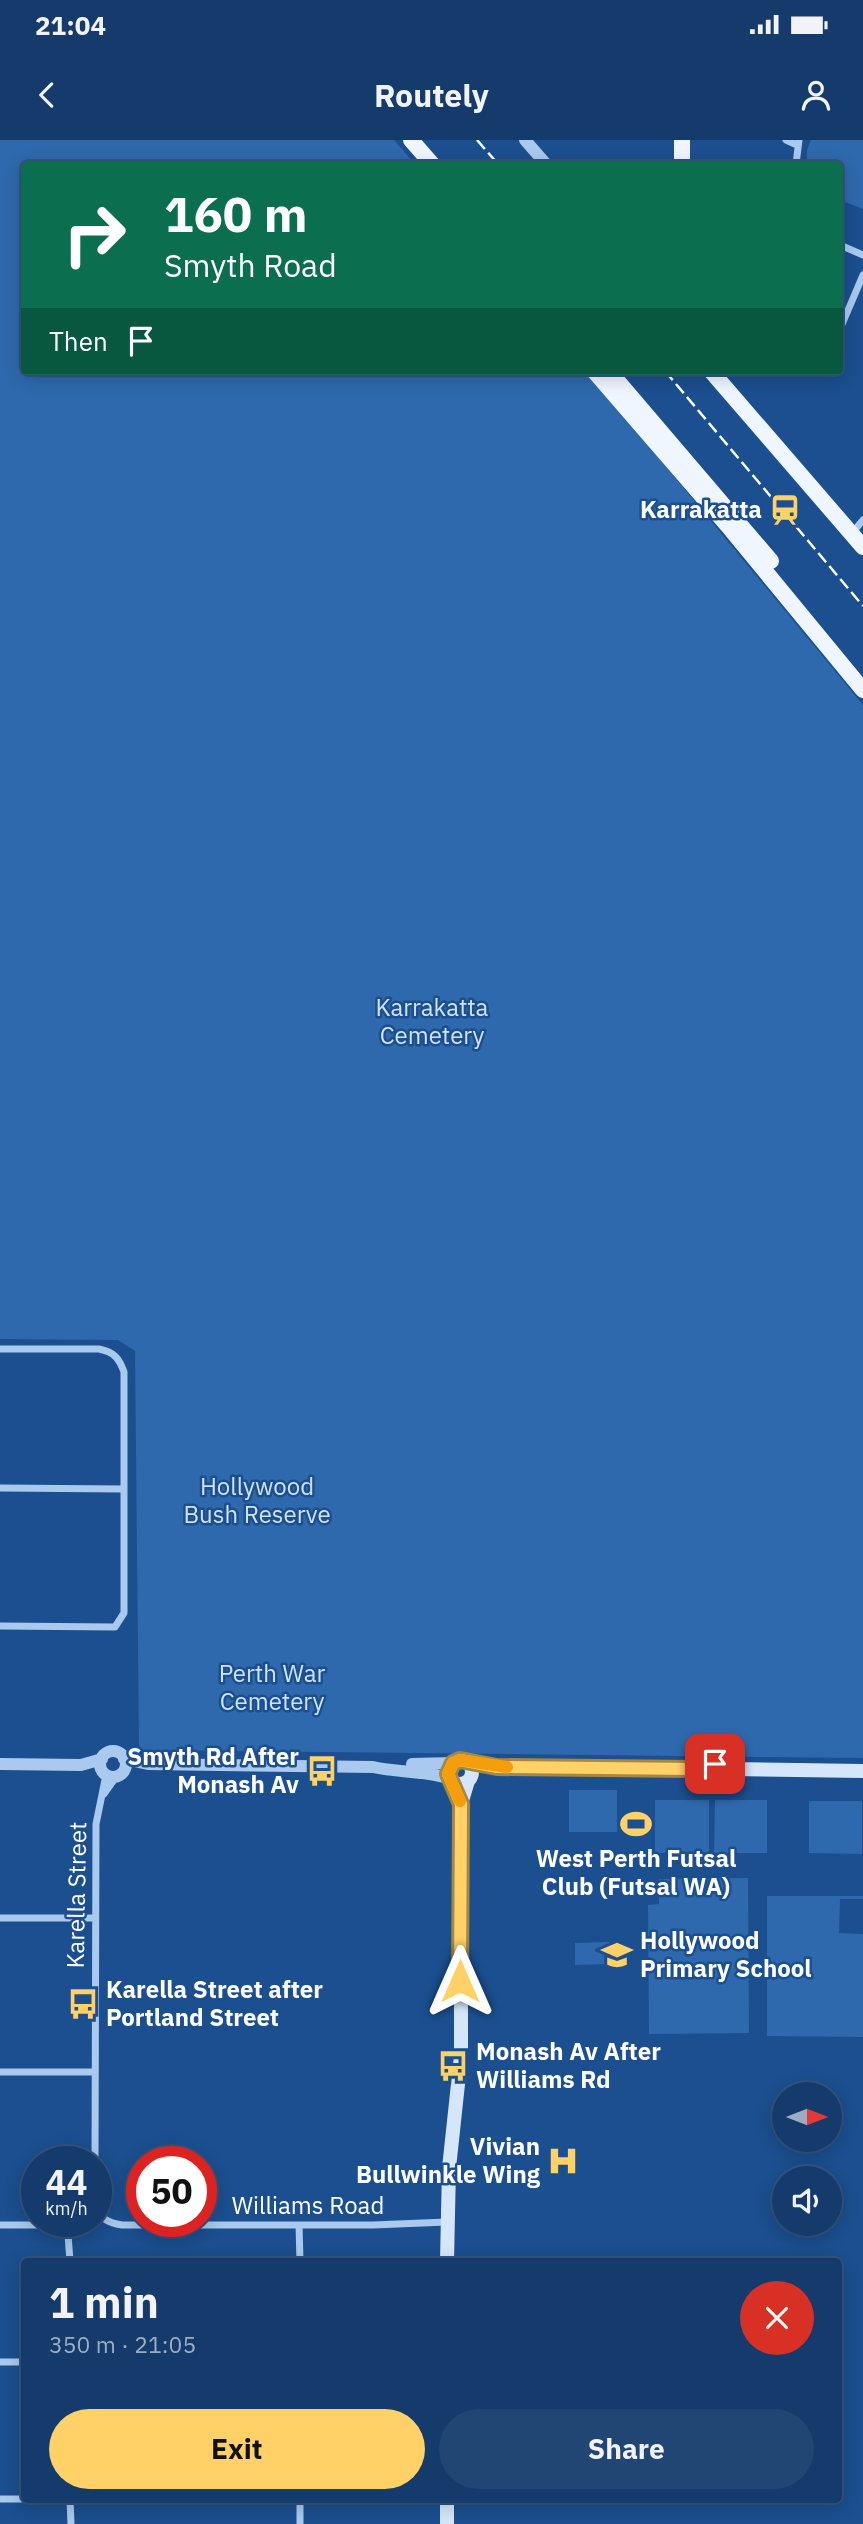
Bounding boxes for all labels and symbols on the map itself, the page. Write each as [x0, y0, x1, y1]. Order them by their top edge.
place label: Karrakatta [640, 493, 762, 525]
station icon: Karrakatta [768, 493, 802, 527]
park label: Karrakatta Cemetery [376, 991, 489, 1051]
park label: Hollywood Bush Reserve [183, 1470, 331, 1530]
park label: Perth War Cemetery [219, 1657, 326, 1717]
pin [685, 1734, 745, 1794]
place label: Smyth Rd After Monash Av [127, 1740, 299, 1800]
bus stop icon: Smyth Rd After Monash Av [305, 1754, 339, 1788]
sports icon: West Perth Futsal Club (Futsal WA) [619, 1807, 653, 1841]
street label: Karella Street [59, 1821, 93, 1969]
place label: West Perth Futsal Club (Futsal WA) [536, 1842, 736, 1902]
place label: Hollywood Primary School [640, 1924, 812, 1984]
school or university icon: Hollywood Primary School [600, 1938, 634, 1972]
position arrow [423, 1944, 497, 2018]
place label: Karella Street after Portland Street [106, 1973, 323, 2033]
bus stop icon: Karella Street after Portland Street [66, 1987, 100, 2021]
place label: Monash Av After Williams Rd [476, 2035, 661, 2095]
bus stop icon: Monash Av After Williams Rd [436, 2049, 470, 2083]
north arrow [772, 2082, 842, 2152]
place label: Vivian Bullwinkle Wing [356, 2130, 541, 2190]
hospital icon: Vivian Bullwinkle Wing [546, 2144, 580, 2178]
speed limit sign: 50 [126, 2146, 217, 2237]
street label: Williams Road [232, 2189, 384, 2221]

